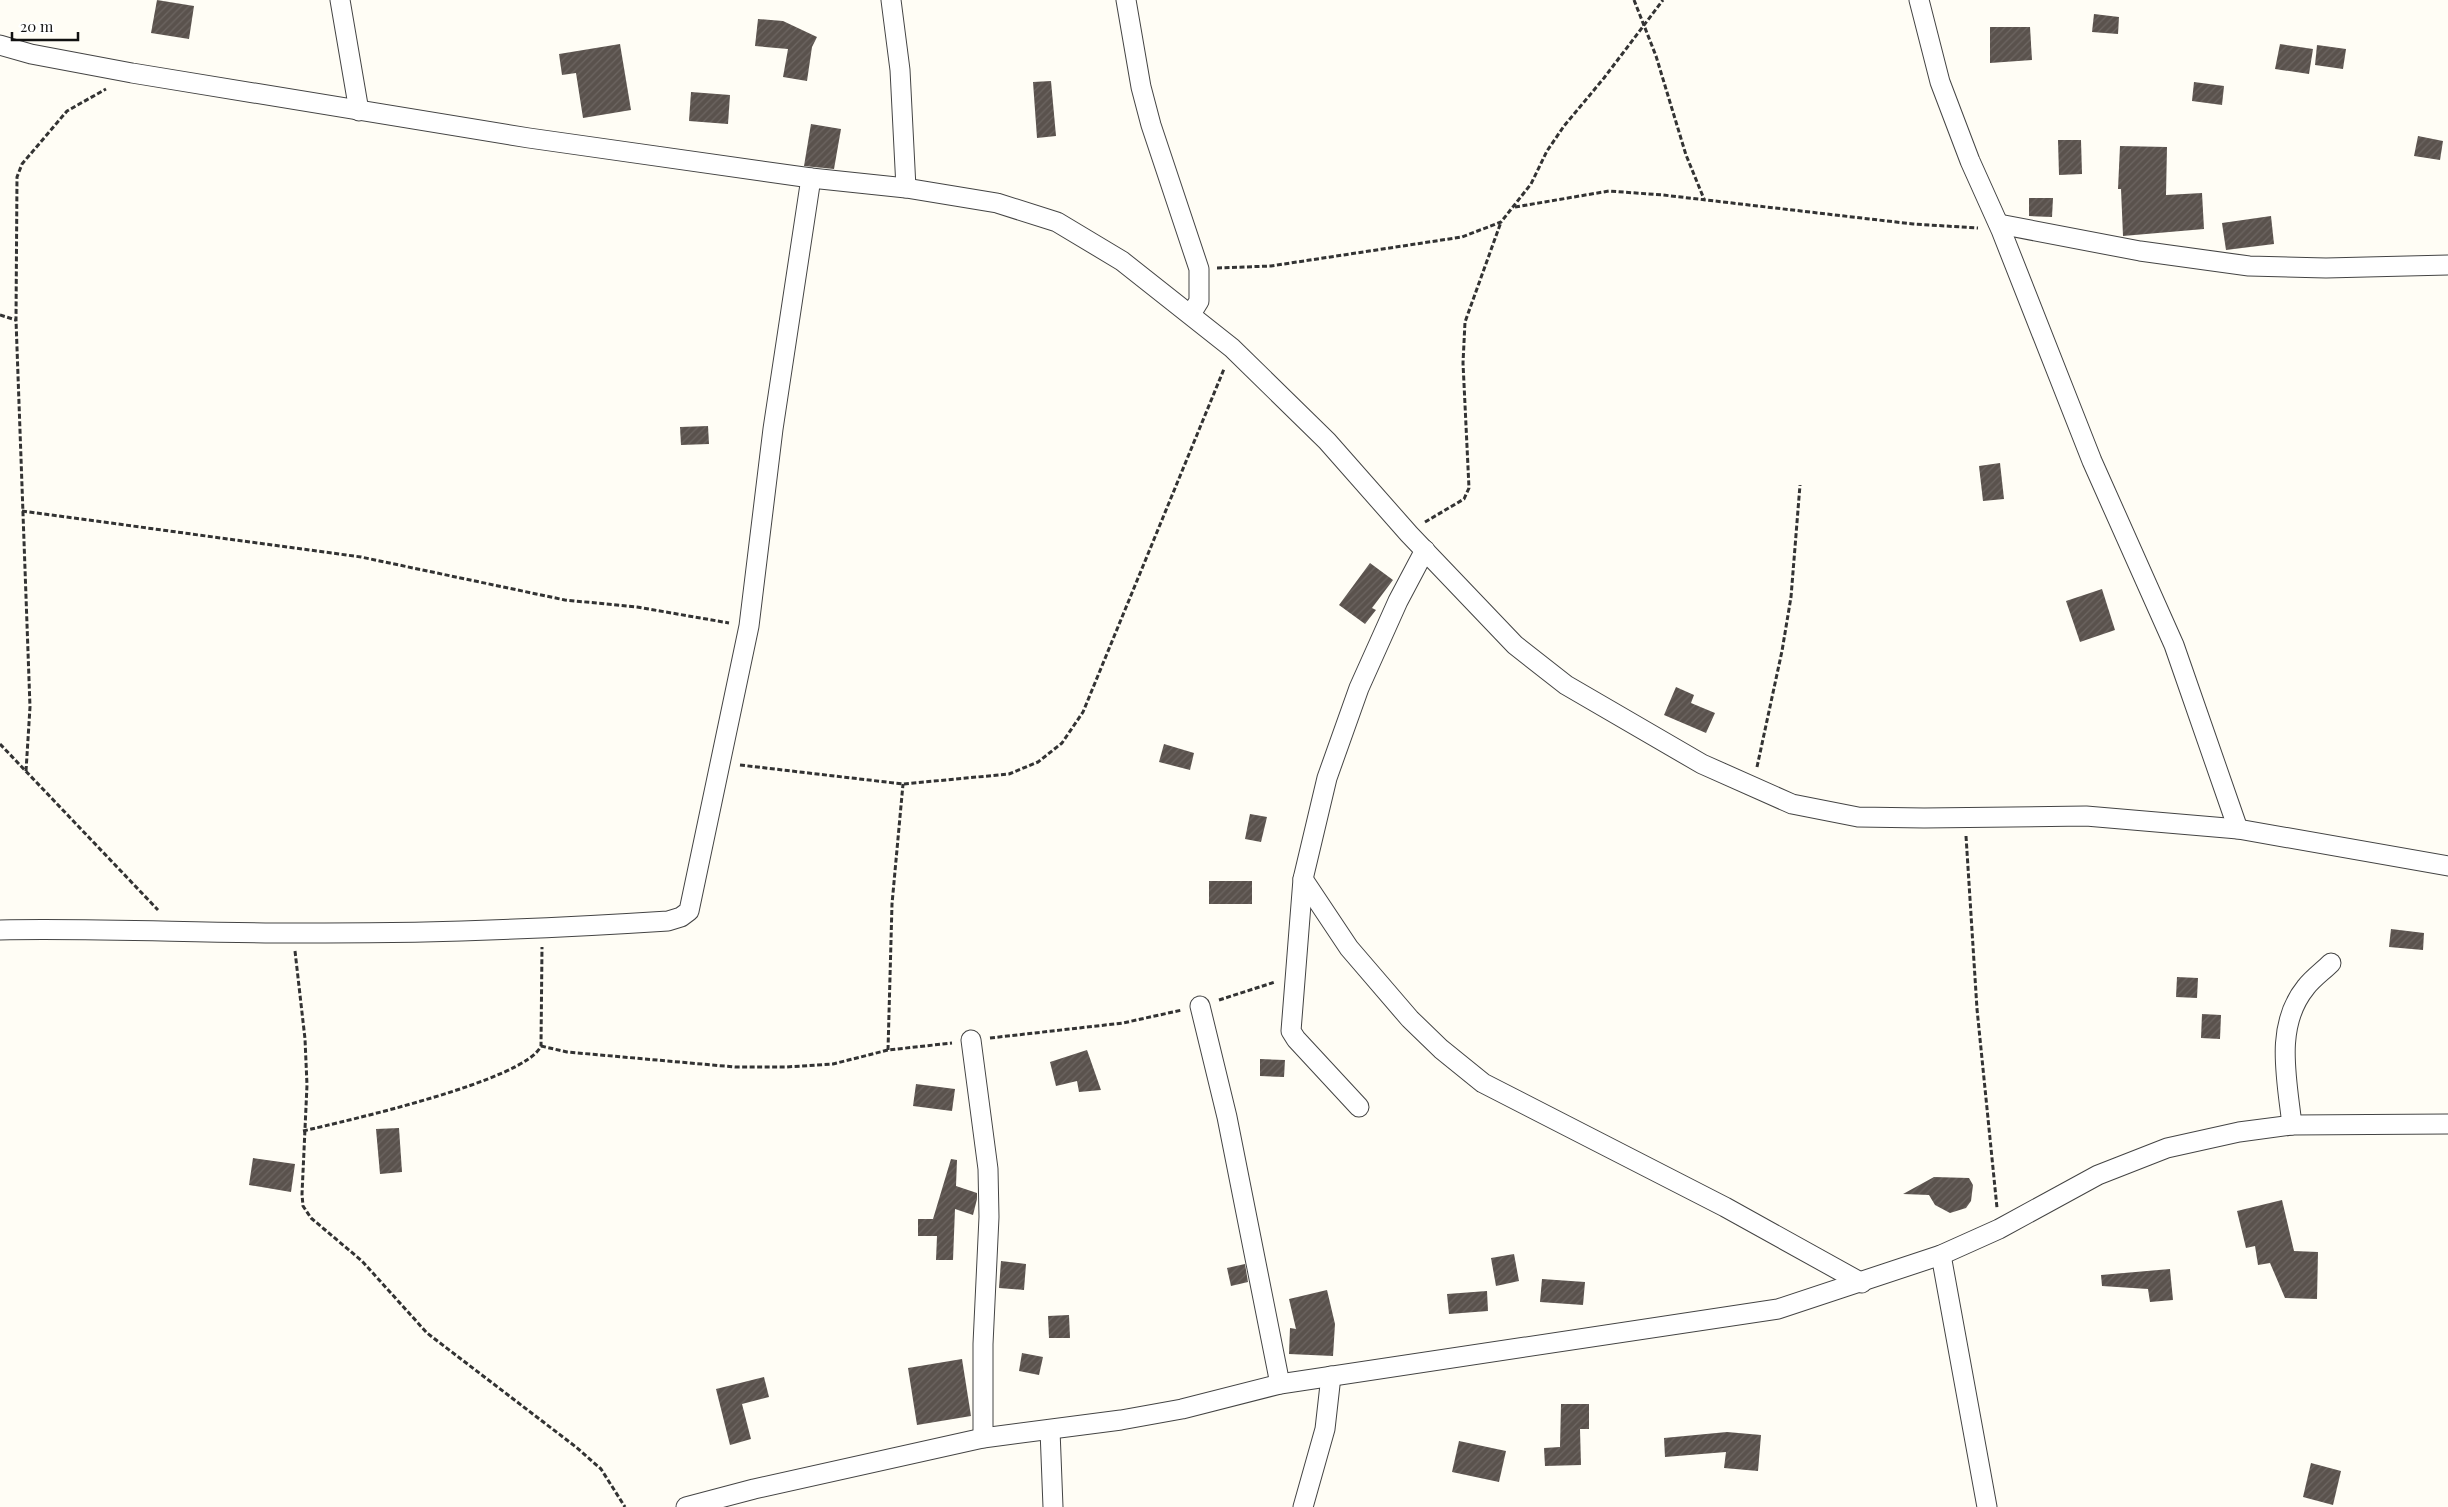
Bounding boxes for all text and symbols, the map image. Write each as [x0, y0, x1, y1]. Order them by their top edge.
scale bar [12, 10, 79, 42]
text: 20 m [20, 16, 54, 36]

